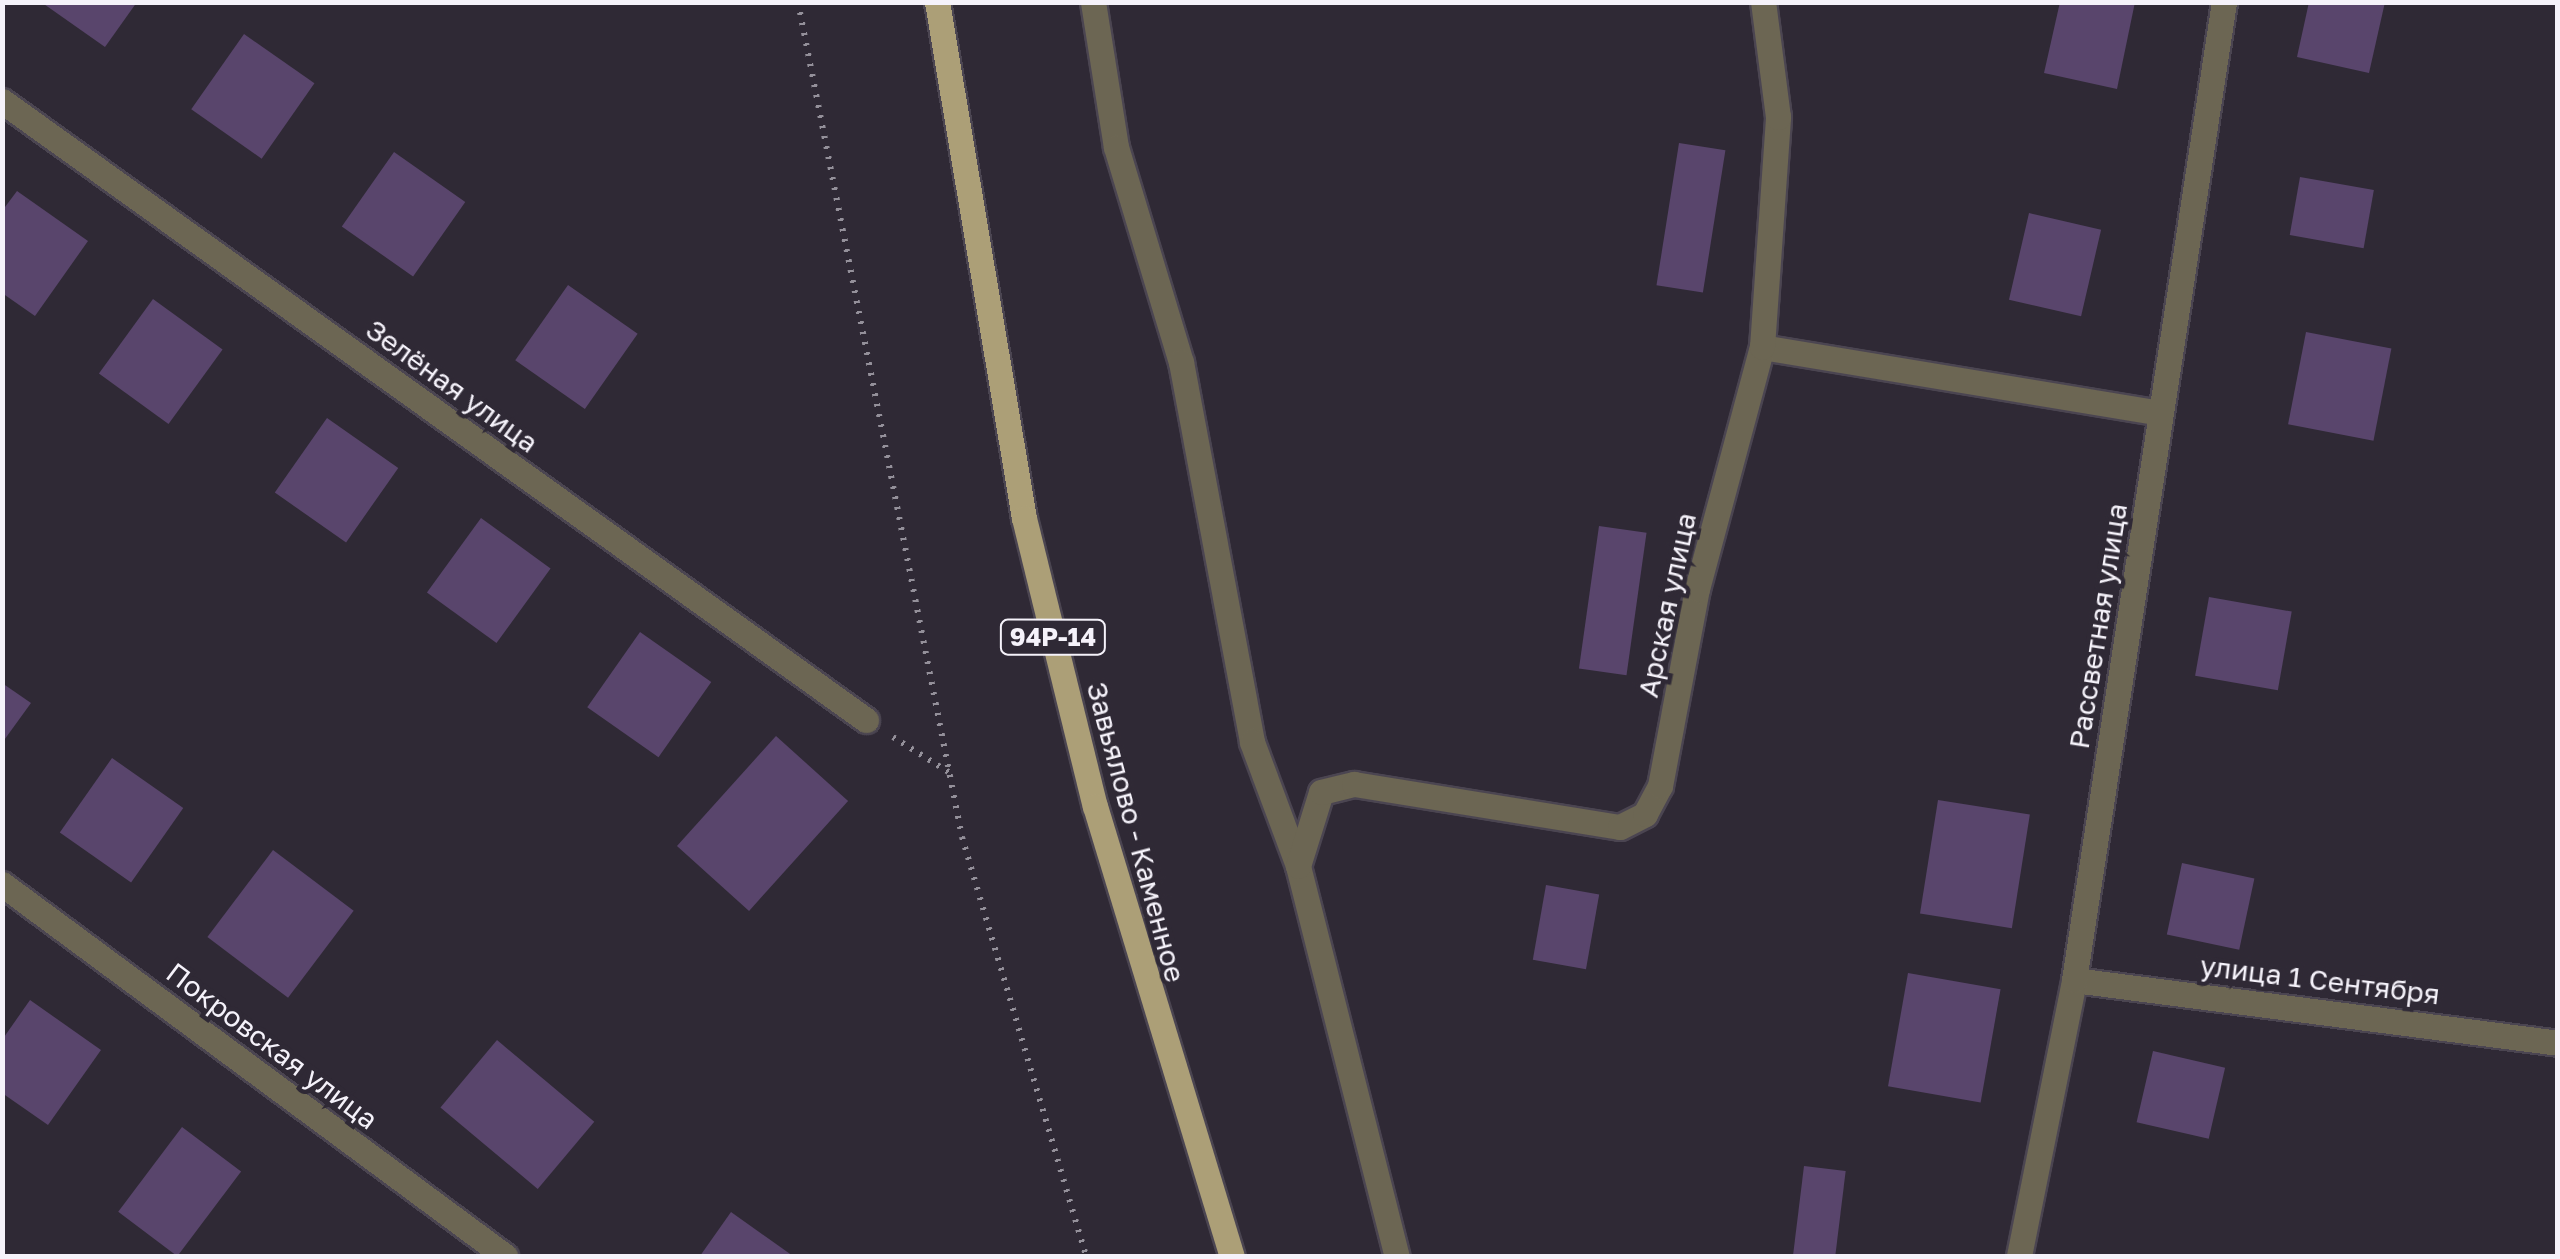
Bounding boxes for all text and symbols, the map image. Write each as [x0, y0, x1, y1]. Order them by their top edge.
street label: Зелёная улица [359, 312, 545, 460]
street label: Рассветная улица [2062, 501, 2134, 751]
street label: Арская улица [1631, 510, 1703, 700]
road number: 94Р-14 [998, 617, 1108, 657]
street label: Завьялово - Каменное [1080, 678, 1192, 986]
street label: улица 1 Сентября [2198, 949, 2442, 1011]
street label: Покровская улица [160, 956, 384, 1136]

